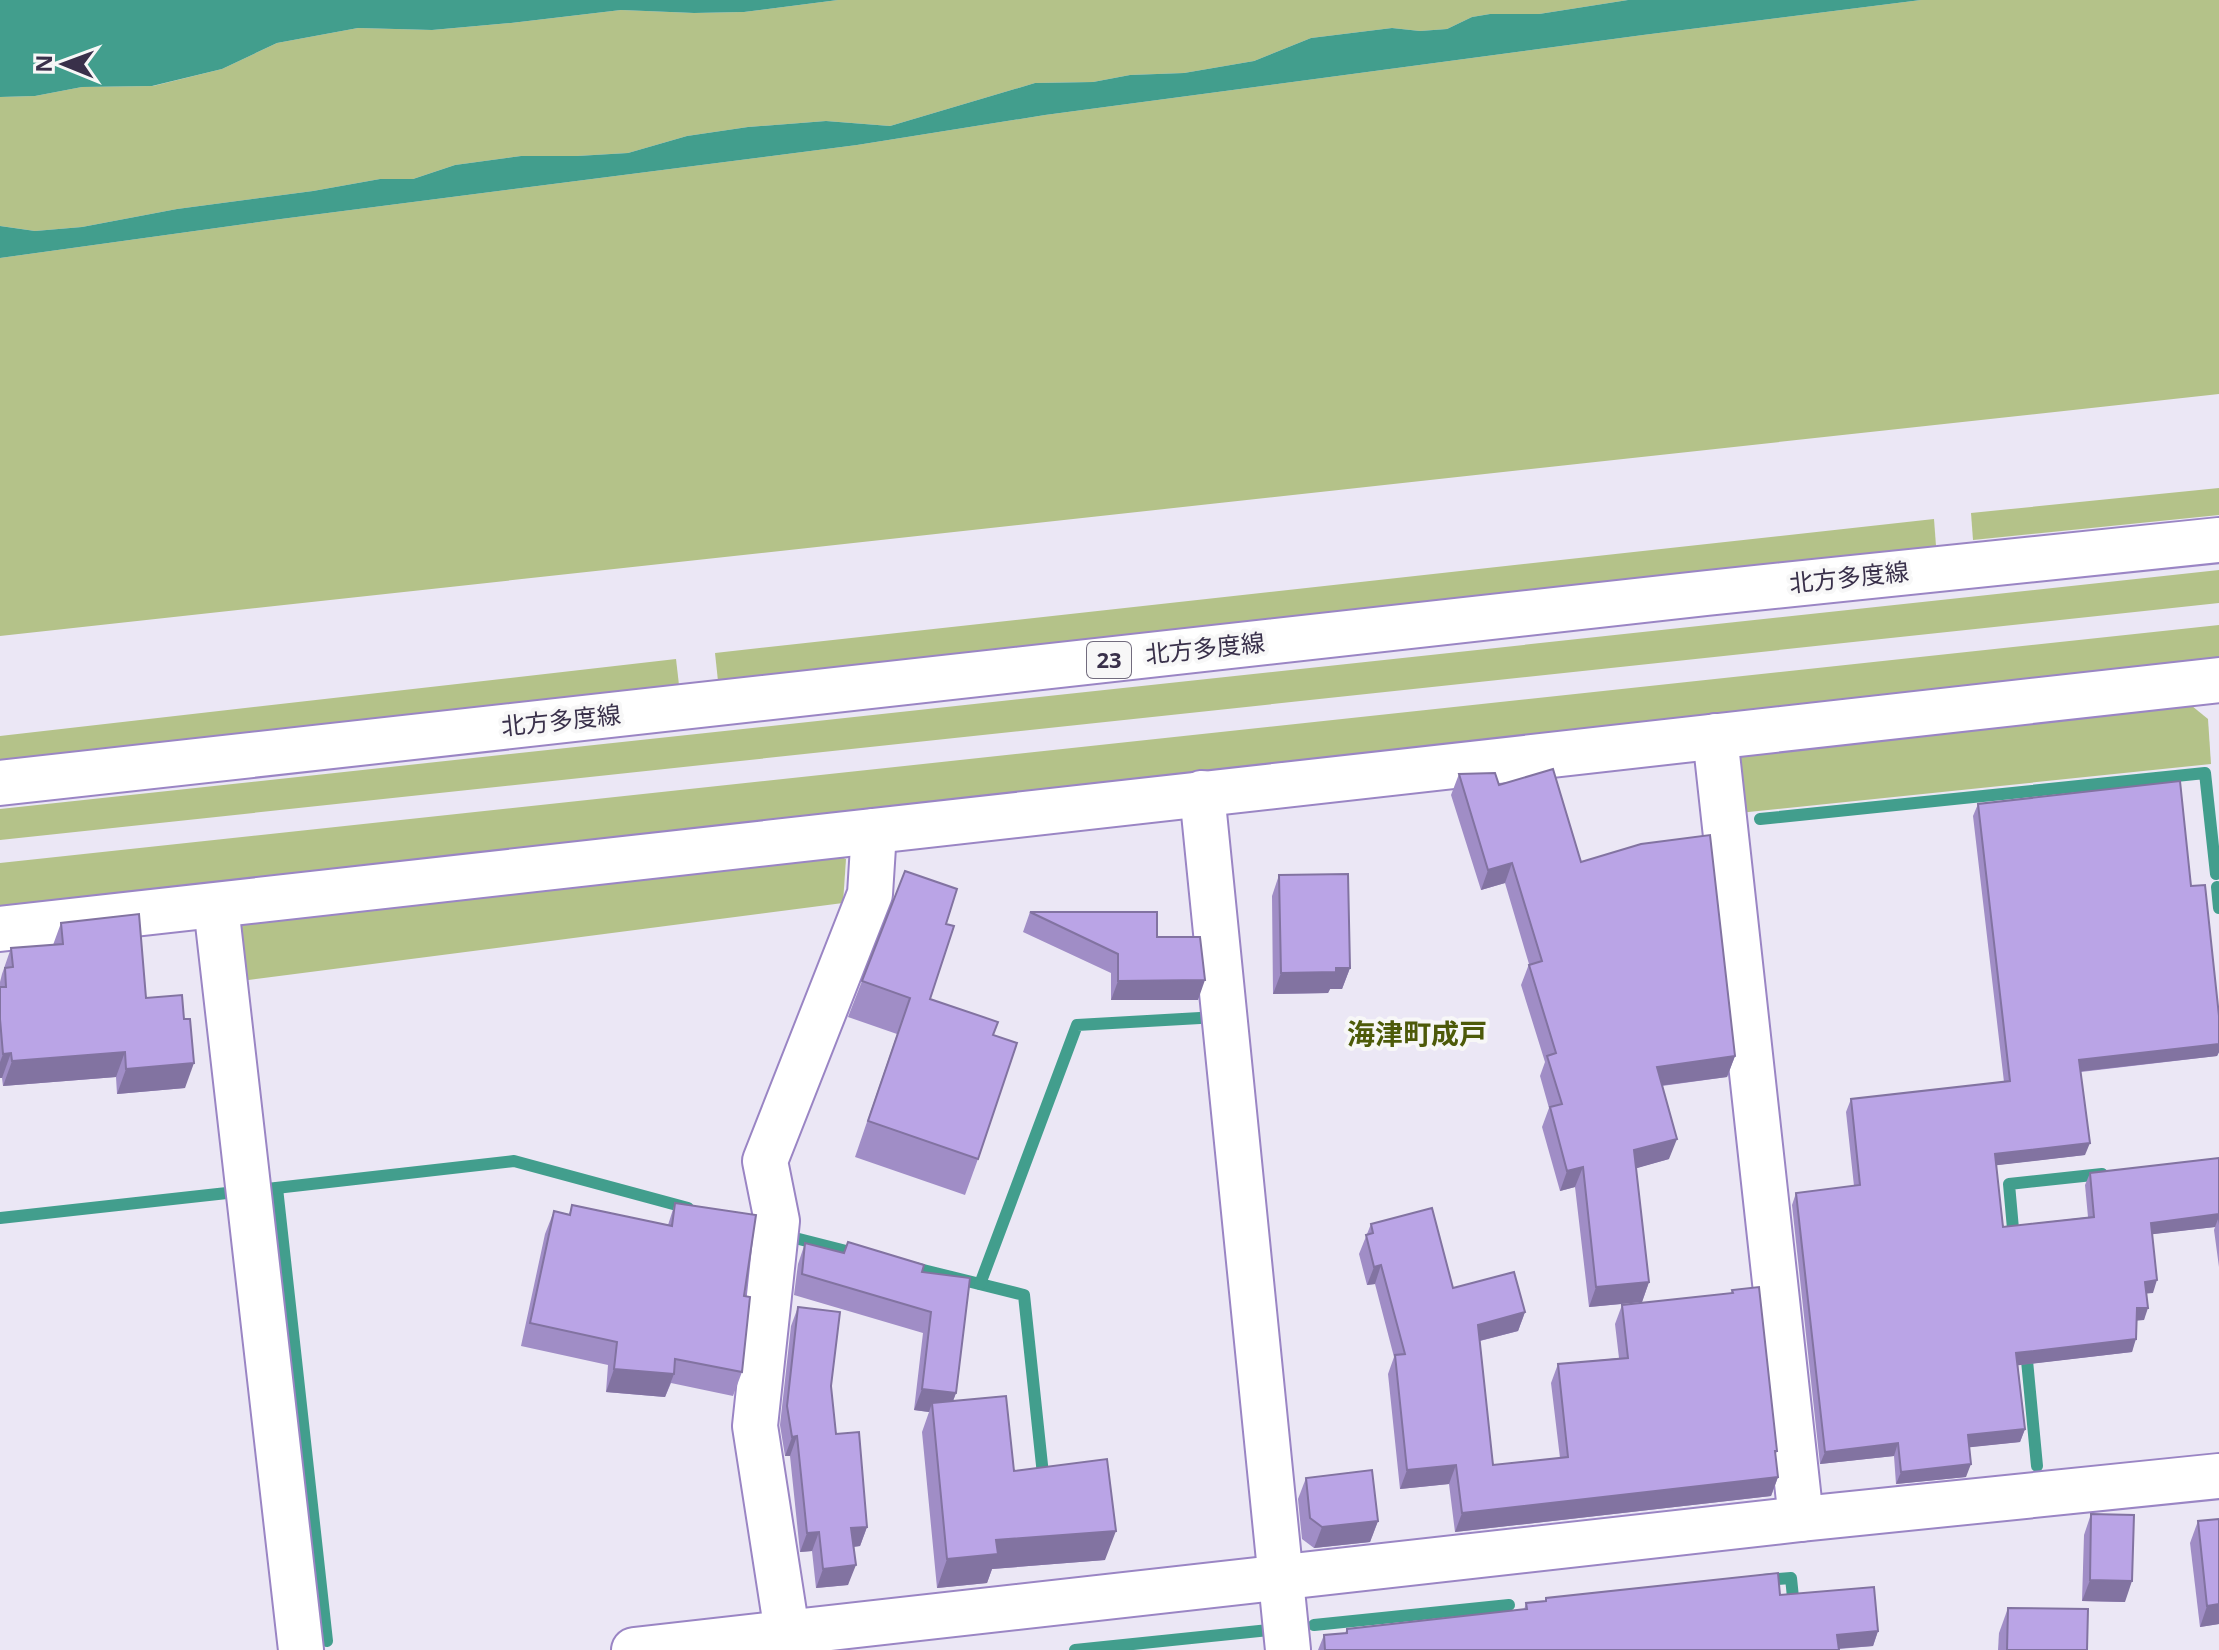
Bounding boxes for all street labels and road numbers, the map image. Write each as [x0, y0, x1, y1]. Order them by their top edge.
street label: 北方多度線 [1787, 554, 1910, 599]
street label: 北方多度線 [1143, 625, 1266, 670]
road number: 23 [1087, 642, 1131, 678]
street label: 北方多度線 [499, 697, 622, 742]

